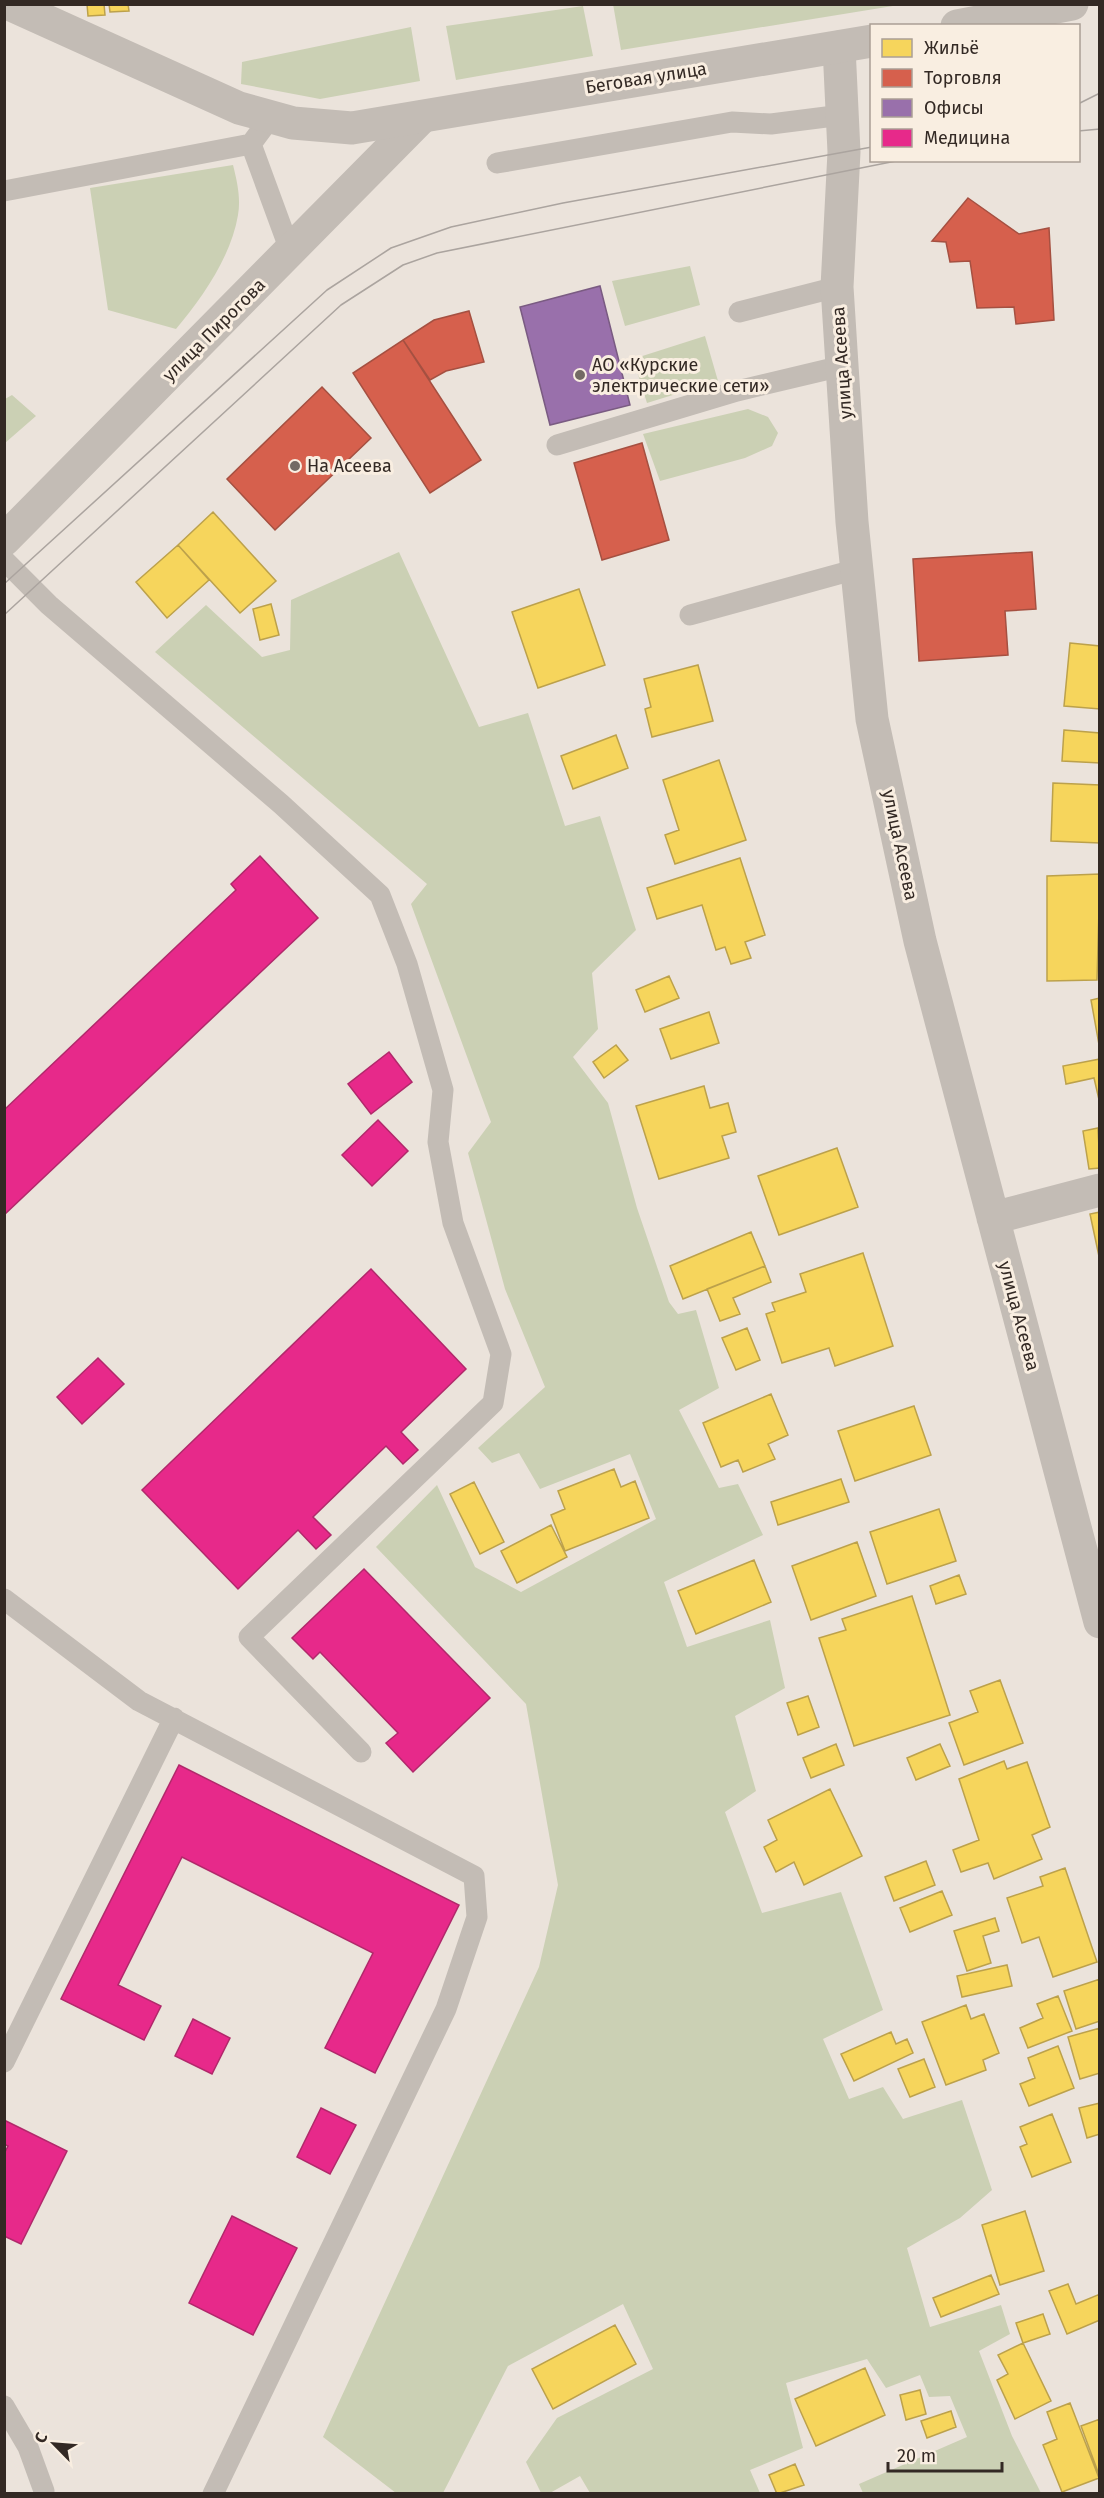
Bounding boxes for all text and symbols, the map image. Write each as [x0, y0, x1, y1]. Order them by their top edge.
legend [870, 24, 1080, 162]
text: Жильё [924, 37, 979, 59]
street label: Беговая улица [584, 58, 708, 98]
text: Торговля [924, 67, 1002, 89]
text: Офисы [924, 97, 984, 119]
text: Медицина [924, 127, 1010, 149]
street label: улица Пирогова [158, 274, 270, 386]
street label: улица Асеева [827, 306, 857, 420]
place label: АО «Курские электрические сети» [592, 354, 769, 397]
marker: АО «Курские электрические сети» [573, 368, 587, 382]
place label: На Асеева [307, 455, 392, 477]
marker: На Асеева [288, 459, 302, 473]
street label: улица Асеева [878, 788, 922, 902]
street label: улица Асеева [994, 1259, 1044, 1373]
north arrow [24, 2414, 84, 2474]
text: С [30, 2429, 52, 2446]
scale bar [888, 2435, 1002, 2473]
text: 20 m [897, 2445, 936, 2467]

